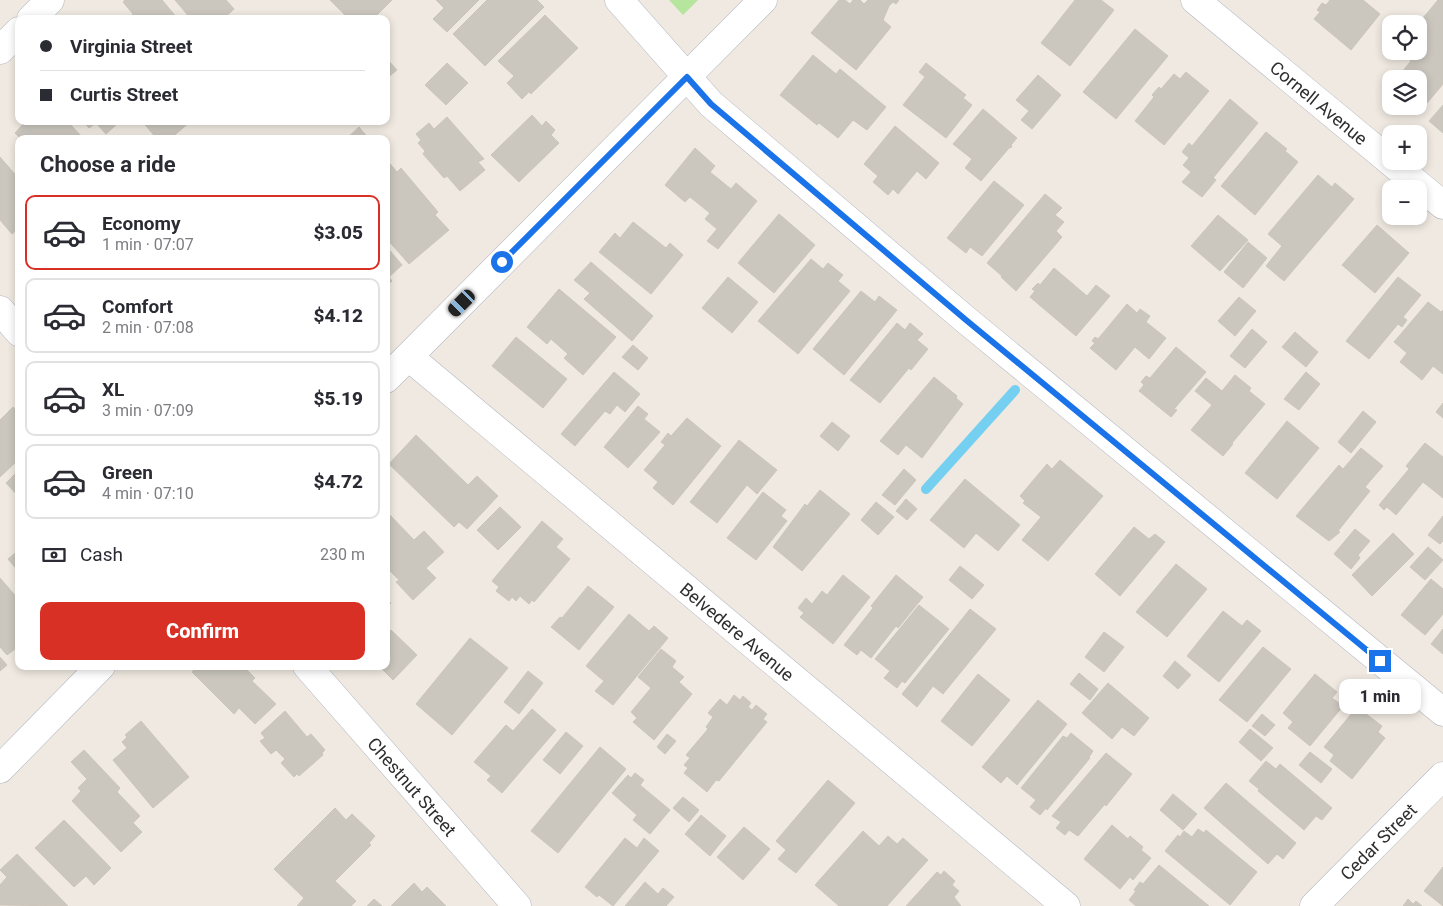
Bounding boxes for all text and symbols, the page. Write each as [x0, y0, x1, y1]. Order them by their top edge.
map controls [1382, 15, 1427, 225]
button: locate [1382, 15, 1427, 60]
text: Virginia Street [70, 35, 193, 58]
street label: Cornell Avenue [1266, 56, 1372, 149]
button: layers [1382, 70, 1427, 115]
text: Curtis Street [70, 83, 178, 106]
button: + [1382, 125, 1427, 170]
text: Choose a ride [40, 152, 176, 177]
button: − [1382, 180, 1427, 225]
icon: car [42, 210, 87, 255]
text: Economy [102, 212, 181, 235]
text: $3.05 [314, 221, 363, 244]
text: 1 min · 07:07 [102, 235, 194, 254]
route start [491, 251, 513, 273]
car [446, 287, 477, 319]
icon: car [42, 293, 87, 338]
text: Comfort [102, 295, 173, 318]
text: $4.12 [314, 304, 363, 327]
text: 2 min · 07:08 [102, 318, 194, 337]
icon: car [42, 376, 87, 421]
text: XL [102, 378, 124, 401]
text: $5.19 [314, 387, 363, 410]
text: 3 min · 07:09 [102, 401, 194, 420]
icon: car [42, 459, 87, 504]
text: Green [102, 461, 153, 484]
text: $4.72 [314, 470, 363, 493]
text: 4 min · 07:10 [102, 484, 194, 503]
icon: cash [40, 541, 68, 569]
text: Cash [80, 543, 123, 566]
text: 230 m [320, 545, 365, 564]
street label: Belvedere Avenue [676, 578, 799, 685]
button: Confirm [40, 602, 365, 660]
route end [1369, 650, 1391, 672]
callout: 1 min [1339, 678, 1421, 714]
text: 1 min [1360, 687, 1400, 706]
street label: Chestnut Street [364, 733, 461, 840]
street label: Cedar Street [1336, 799, 1421, 884]

